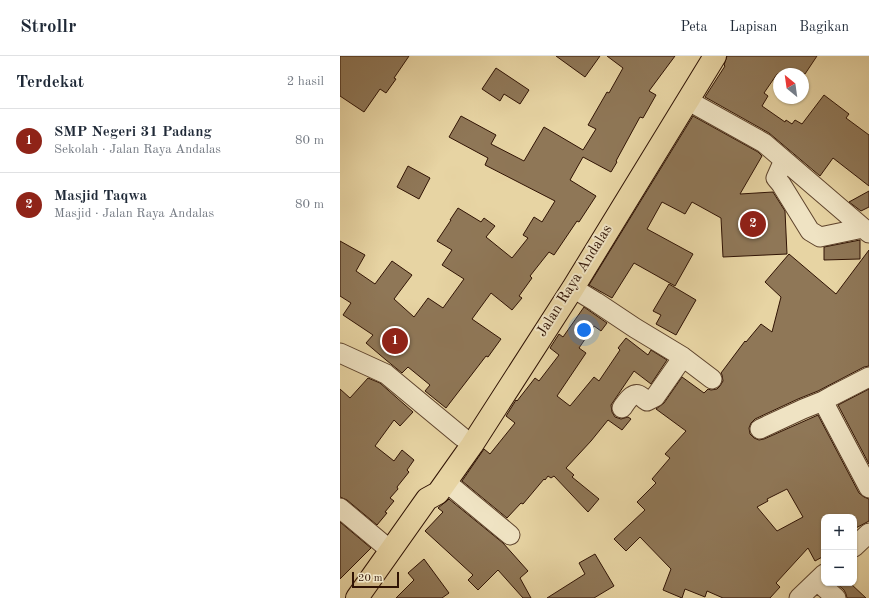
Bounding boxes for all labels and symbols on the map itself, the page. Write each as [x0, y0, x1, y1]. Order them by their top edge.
north arrow [773, 68, 809, 104]
pin: 2 [740, 209, 766, 239]
street label: Jalan Raya Andalas [534, 222, 616, 340]
your location [574, 320, 594, 340]
pin: 1 [382, 326, 408, 356]
scale bar [352, 570, 399, 589]

